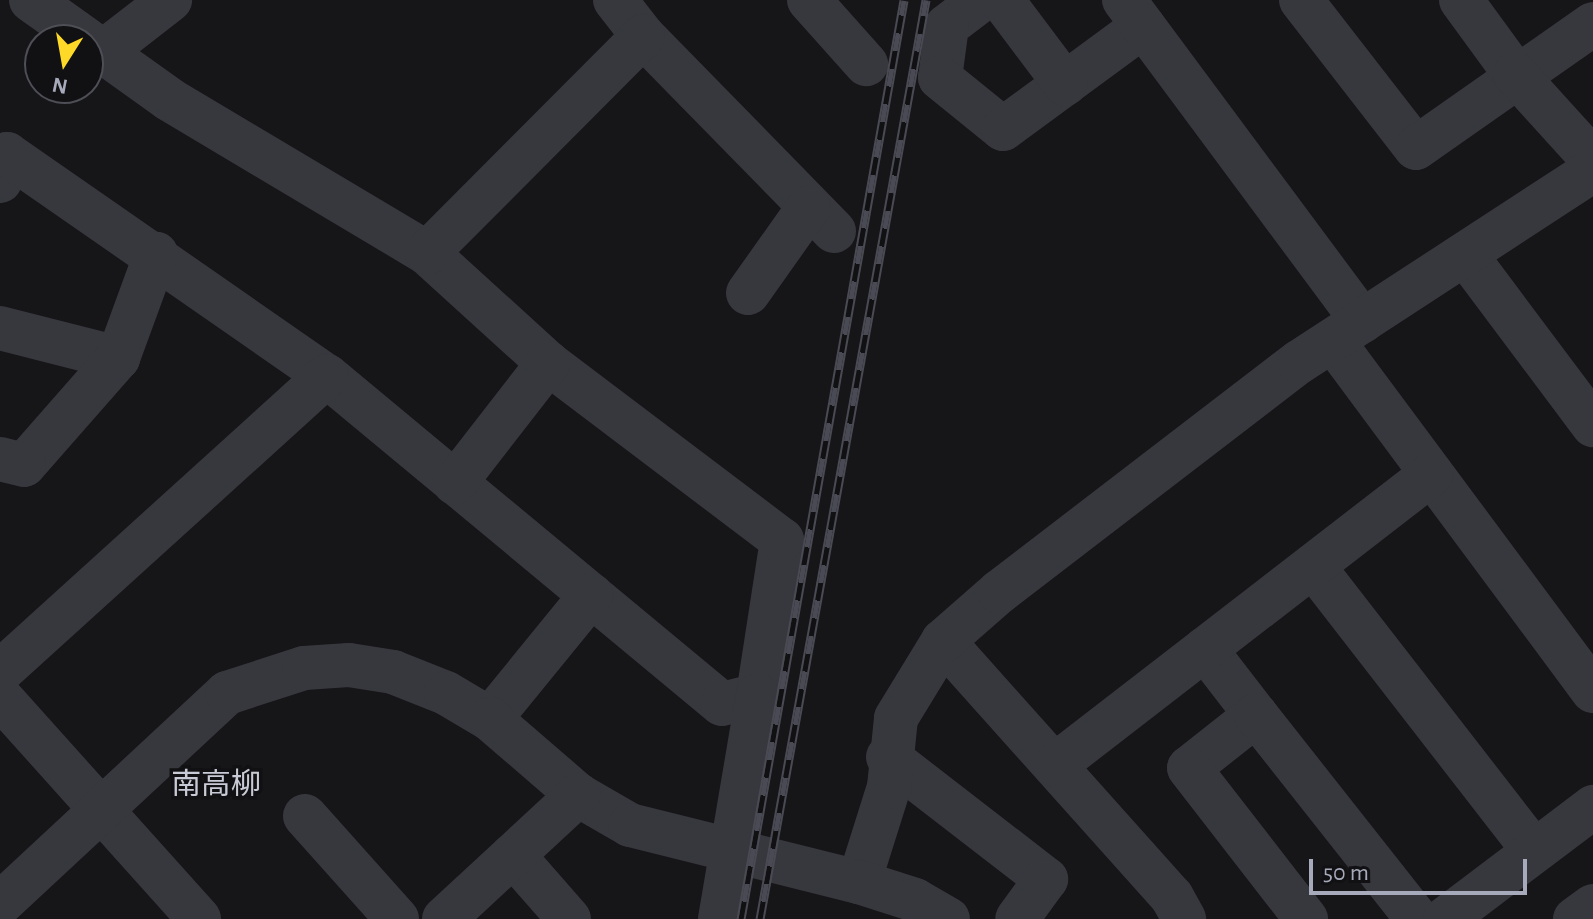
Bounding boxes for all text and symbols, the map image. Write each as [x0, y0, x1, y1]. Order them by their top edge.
north arrow [24, 24, 104, 104]
text: N [50, 73, 69, 98]
district label: 南高柳 [171, 767, 261, 803]
scale bar [1313, 843, 1531, 893]
text: 50 m [1323, 861, 1369, 885]

